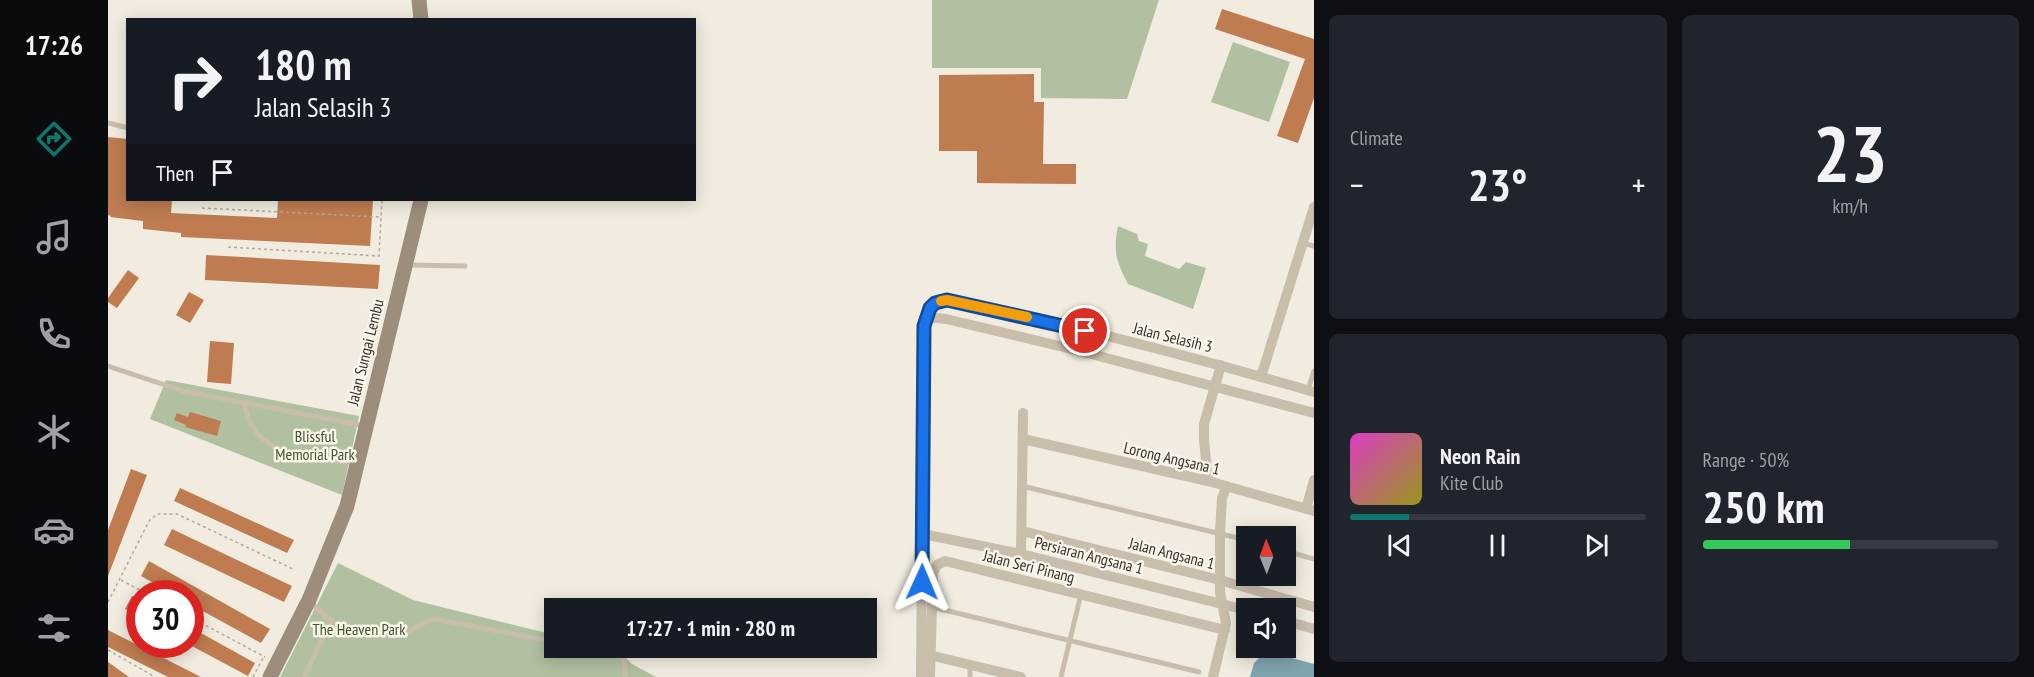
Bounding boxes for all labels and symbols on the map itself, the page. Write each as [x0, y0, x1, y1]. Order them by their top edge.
street label: Jalan Sungai Lembu [342, 297, 388, 408]
pin [1059, 305, 1110, 356]
street label: Jalan Selasih 3 [1130, 317, 1215, 356]
park label: Blissful Memorial Park [275, 426, 355, 464]
street label: Lorong Angsana 1 [1122, 437, 1222, 479]
north arrow [1236, 526, 1296, 586]
street label: Persiaran Angsana 1 [1033, 532, 1145, 578]
street label: Jalan Angsana 1 [1126, 532, 1217, 573]
street label: Jalan Seri Pinang [980, 545, 1077, 587]
position arrow [890, 550, 954, 614]
speed limit sign: 30 [126, 580, 204, 658]
park label: The Heaven Park [313, 619, 406, 639]

